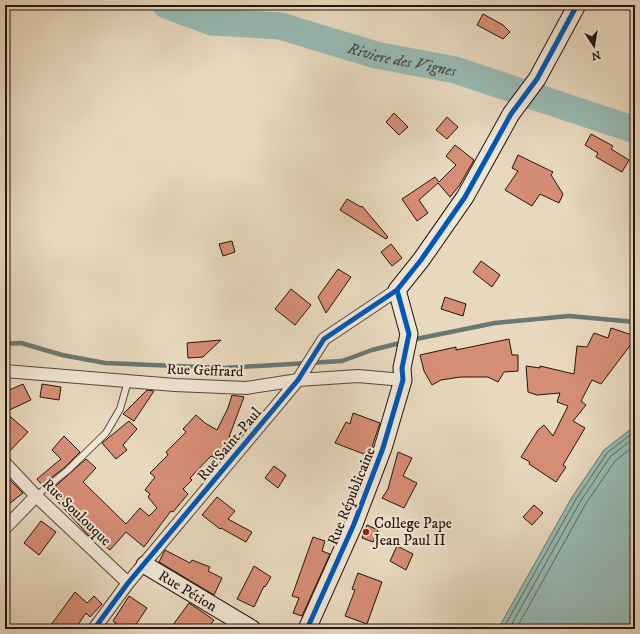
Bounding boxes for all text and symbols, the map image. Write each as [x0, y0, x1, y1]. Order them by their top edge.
north arrow [574, 26, 614, 66]
water label: Riviere des Vignes [344, 38, 459, 81]
text: N [590, 47, 602, 63]
street label: Rue Geffrard [166, 360, 244, 381]
street label: Rue Saint-Paul [193, 403, 266, 485]
street label: Rue Républicaine [323, 445, 380, 548]
street label: Rue Soulouque [38, 475, 115, 550]
place label: College Pape Jean Paul II [372, 514, 452, 550]
marker: College Pape Jean Paul II [361, 527, 371, 537]
street label: Rue Pétion [155, 566, 221, 616]

